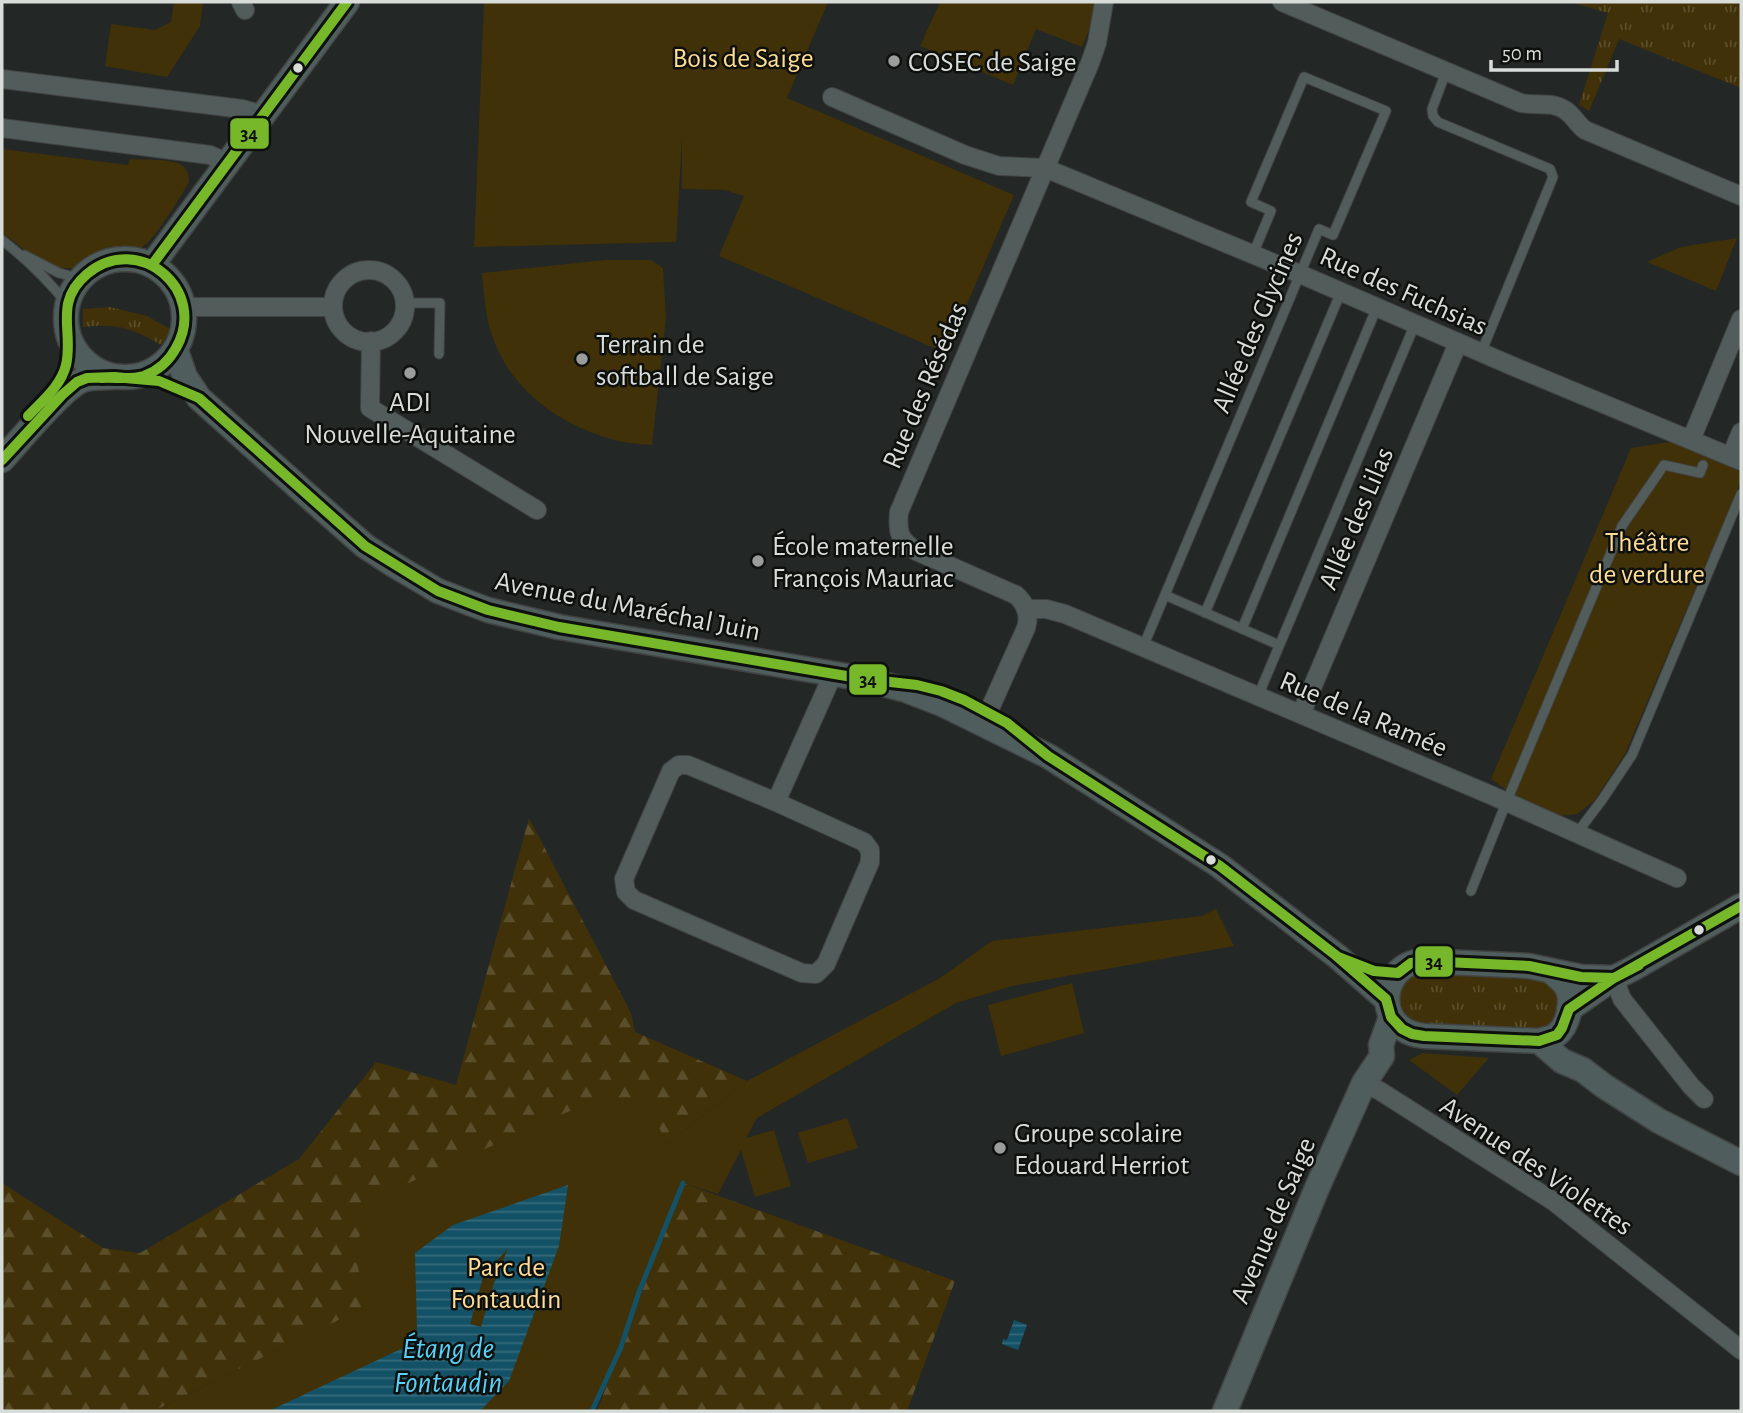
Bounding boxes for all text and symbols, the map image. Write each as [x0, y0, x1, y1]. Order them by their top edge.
scale bar [1491, 28, 1617, 72]
text: 50 m [1502, 43, 1542, 64]
park label: Bois de Saige [672, 45, 814, 73]
place label: COSEC de Saige [908, 49, 1077, 77]
marker: COSEC de Saige [886, 53, 902, 69]
unlabelled marker [291, 61, 305, 75]
line badge: 34 [229, 117, 270, 150]
text: 34 [240, 125, 258, 144]
street label: Allée des Glycines [1207, 228, 1308, 417]
street label: Rue des Fuchsias [1315, 242, 1491, 341]
street label: Rue des Résédas [878, 299, 973, 473]
place label: Terrain de softball de Saige [596, 331, 774, 391]
marker: Terrain de softball de Saige [574, 351, 590, 367]
marker: ADI Nouvelle-Aquitaine [402, 365, 418, 381]
place label: ADI Nouvelle-Aquitaine [304, 389, 516, 449]
street label: Allée des Lilas [1314, 444, 1399, 594]
park label: Théâtre de verdure [1589, 529, 1705, 589]
place label: École maternelle François Mauriac [772, 530, 954, 593]
marker: École maternelle François Mauriac [750, 553, 766, 569]
street label: Avenue du Maréchal Juin [493, 567, 763, 646]
line badge: 34 [848, 663, 888, 696]
street label: Rue de la Ramée [1275, 667, 1451, 763]
text: 34 [859, 671, 877, 690]
unlabelled marker [1204, 853, 1218, 867]
unlabelled marker [1692, 923, 1706, 937]
line badge: 34 [1414, 945, 1454, 978]
text: 34 [1425, 953, 1443, 972]
street label: Avenue des Violettes [1435, 1092, 1637, 1241]
place label: Groupe scolaire Edouard Herriot [1014, 1120, 1189, 1180]
street label: Avenue de Saige [1226, 1134, 1321, 1308]
marker: Groupe scolaire Edouard Herriot [992, 1140, 1008, 1156]
park label: Parc de Fontaudin [451, 1254, 561, 1314]
water label: Étang de Fontaudin [394, 1332, 502, 1398]

